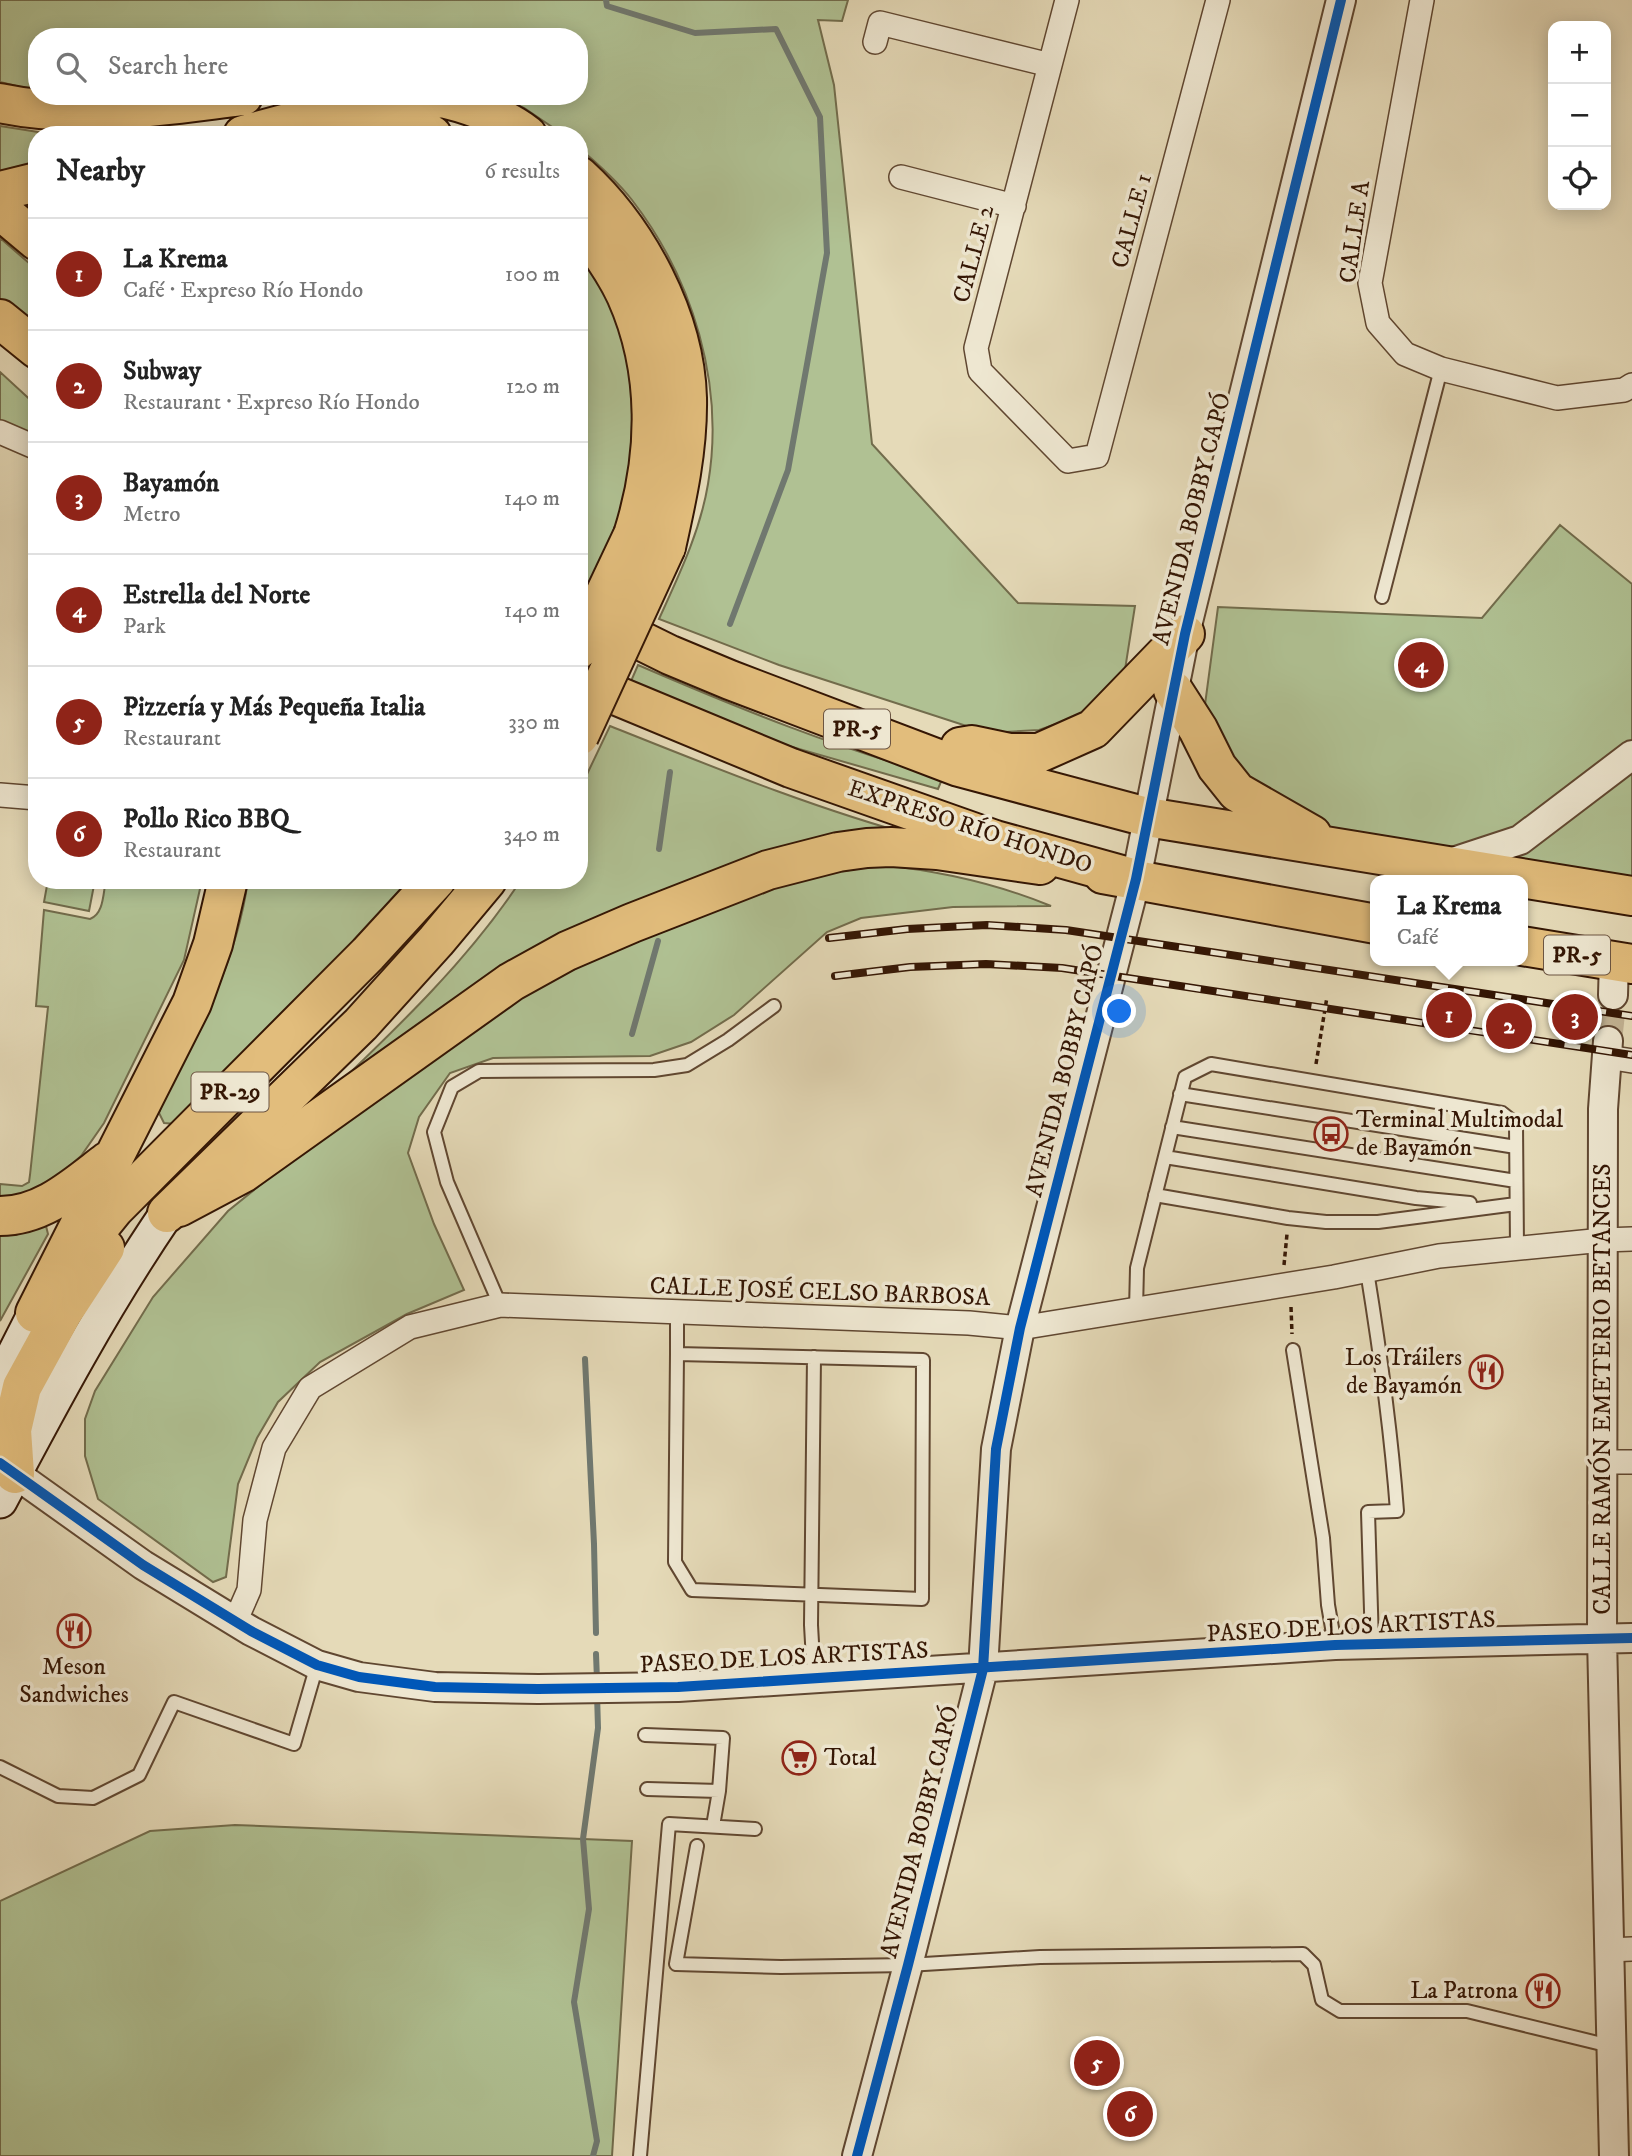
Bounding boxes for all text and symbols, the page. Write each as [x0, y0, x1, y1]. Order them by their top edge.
map controls [1548, 21, 1611, 210]
button: + [1548, 21, 1611, 84]
search box [28, 28, 588, 105]
icon: search [52, 48, 90, 86]
text: Search here [108, 50, 228, 83]
button: − [1548, 84, 1611, 147]
button: locate [1548, 147, 1611, 210]
text: Nearby [56, 153, 145, 190]
text: 6 results [484, 157, 560, 186]
street label: CALLE 1 [1105, 170, 1159, 272]
street label: CALLE A [1333, 178, 1377, 285]
street label: CALLE 2 [947, 202, 1001, 306]
text: La Krema [123, 243, 228, 276]
text: 1 [75, 260, 83, 289]
text: 100 m [505, 260, 560, 289]
text: Café · Expreso Río Hondo [123, 276, 363, 305]
text: Subway [123, 355, 201, 388]
text: 2 [73, 372, 85, 401]
text: 120 m [506, 372, 560, 401]
text: Restaurant · Expreso Río Hondo [123, 388, 420, 417]
street label: AVENIDA BOBBY CAPÓ [1145, 389, 1238, 648]
text: Bayamón [123, 467, 219, 500]
text: 3 [75, 484, 83, 513]
text: 140 m [504, 484, 560, 513]
text: Metro [123, 500, 180, 529]
text: Estrella del Norte [123, 579, 310, 612]
text: 4 [72, 596, 86, 625]
text: 140 m [504, 596, 560, 625]
text: Park [123, 612, 166, 641]
pin: 4 [1398, 639, 1444, 691]
text: Pizzería y Más Pequeña Italia [123, 691, 425, 724]
text: 5 [73, 708, 85, 737]
text: 330 m [508, 708, 560, 737]
road number: PR-5 [824, 709, 890, 748]
text: Restaurant [123, 724, 221, 753]
street label: EXPRESO RÍO HONDO [844, 772, 1096, 881]
text: Pollo Rico BBQ [123, 803, 290, 836]
text: 6 [73, 820, 85, 849]
text: 340 m [504, 820, 560, 849]
text: Restaurant [123, 836, 221, 865]
popup [1370, 875, 1528, 966]
text: La Krema [1397, 890, 1501, 923]
text: Café [1397, 923, 1439, 952]
road number: PR-5 [1544, 936, 1610, 974]
street label: AVENIDA BOBBY CAPÓ [1018, 941, 1111, 1200]
pin: 1 [1426, 989, 1472, 1041]
pin: 3 [1552, 991, 1598, 1043]
your location [1102, 994, 1136, 1028]
pin: 2 [1486, 1000, 1532, 1052]
road number: PR-29 [191, 1072, 268, 1112]
place label: Terminal Multimodal de Bayamón [1356, 1105, 1564, 1163]
bus stop icon: Terminal Multimodal de Bayamón [1312, 1115, 1350, 1153]
street label: CALLE RAMÓN EMETERIO BETANCES [1587, 1163, 1618, 1615]
street label: CALLE JOSÉ CELSO BARBOSA [649, 1271, 991, 1313]
place label: Los Tráilers de Bayamón [1345, 1343, 1462, 1401]
restaurant icon: Los Tráilers de Bayamón [1467, 1353, 1505, 1391]
street label: PASEO DE LOS ARTISTAS [1206, 1604, 1496, 1650]
restaurant icon: Meson Sandwiches [55, 1612, 93, 1650]
street label: PASEO DE LOS ARTISTAS [639, 1635, 929, 1681]
place label: Meson Sandwiches [19, 1652, 129, 1710]
street label: AVENIDA BOBBY CAPÓ [873, 1702, 966, 1961]
supermarket icon: Total [780, 1739, 818, 1777]
place label: Total [824, 1743, 877, 1773]
restaurant icon: La Patrona [1524, 1972, 1562, 2010]
place label: La Patrona [1410, 1976, 1519, 2006]
pin: 5 [1074, 2037, 1120, 2089]
pin: 6 [1107, 2088, 1153, 2140]

